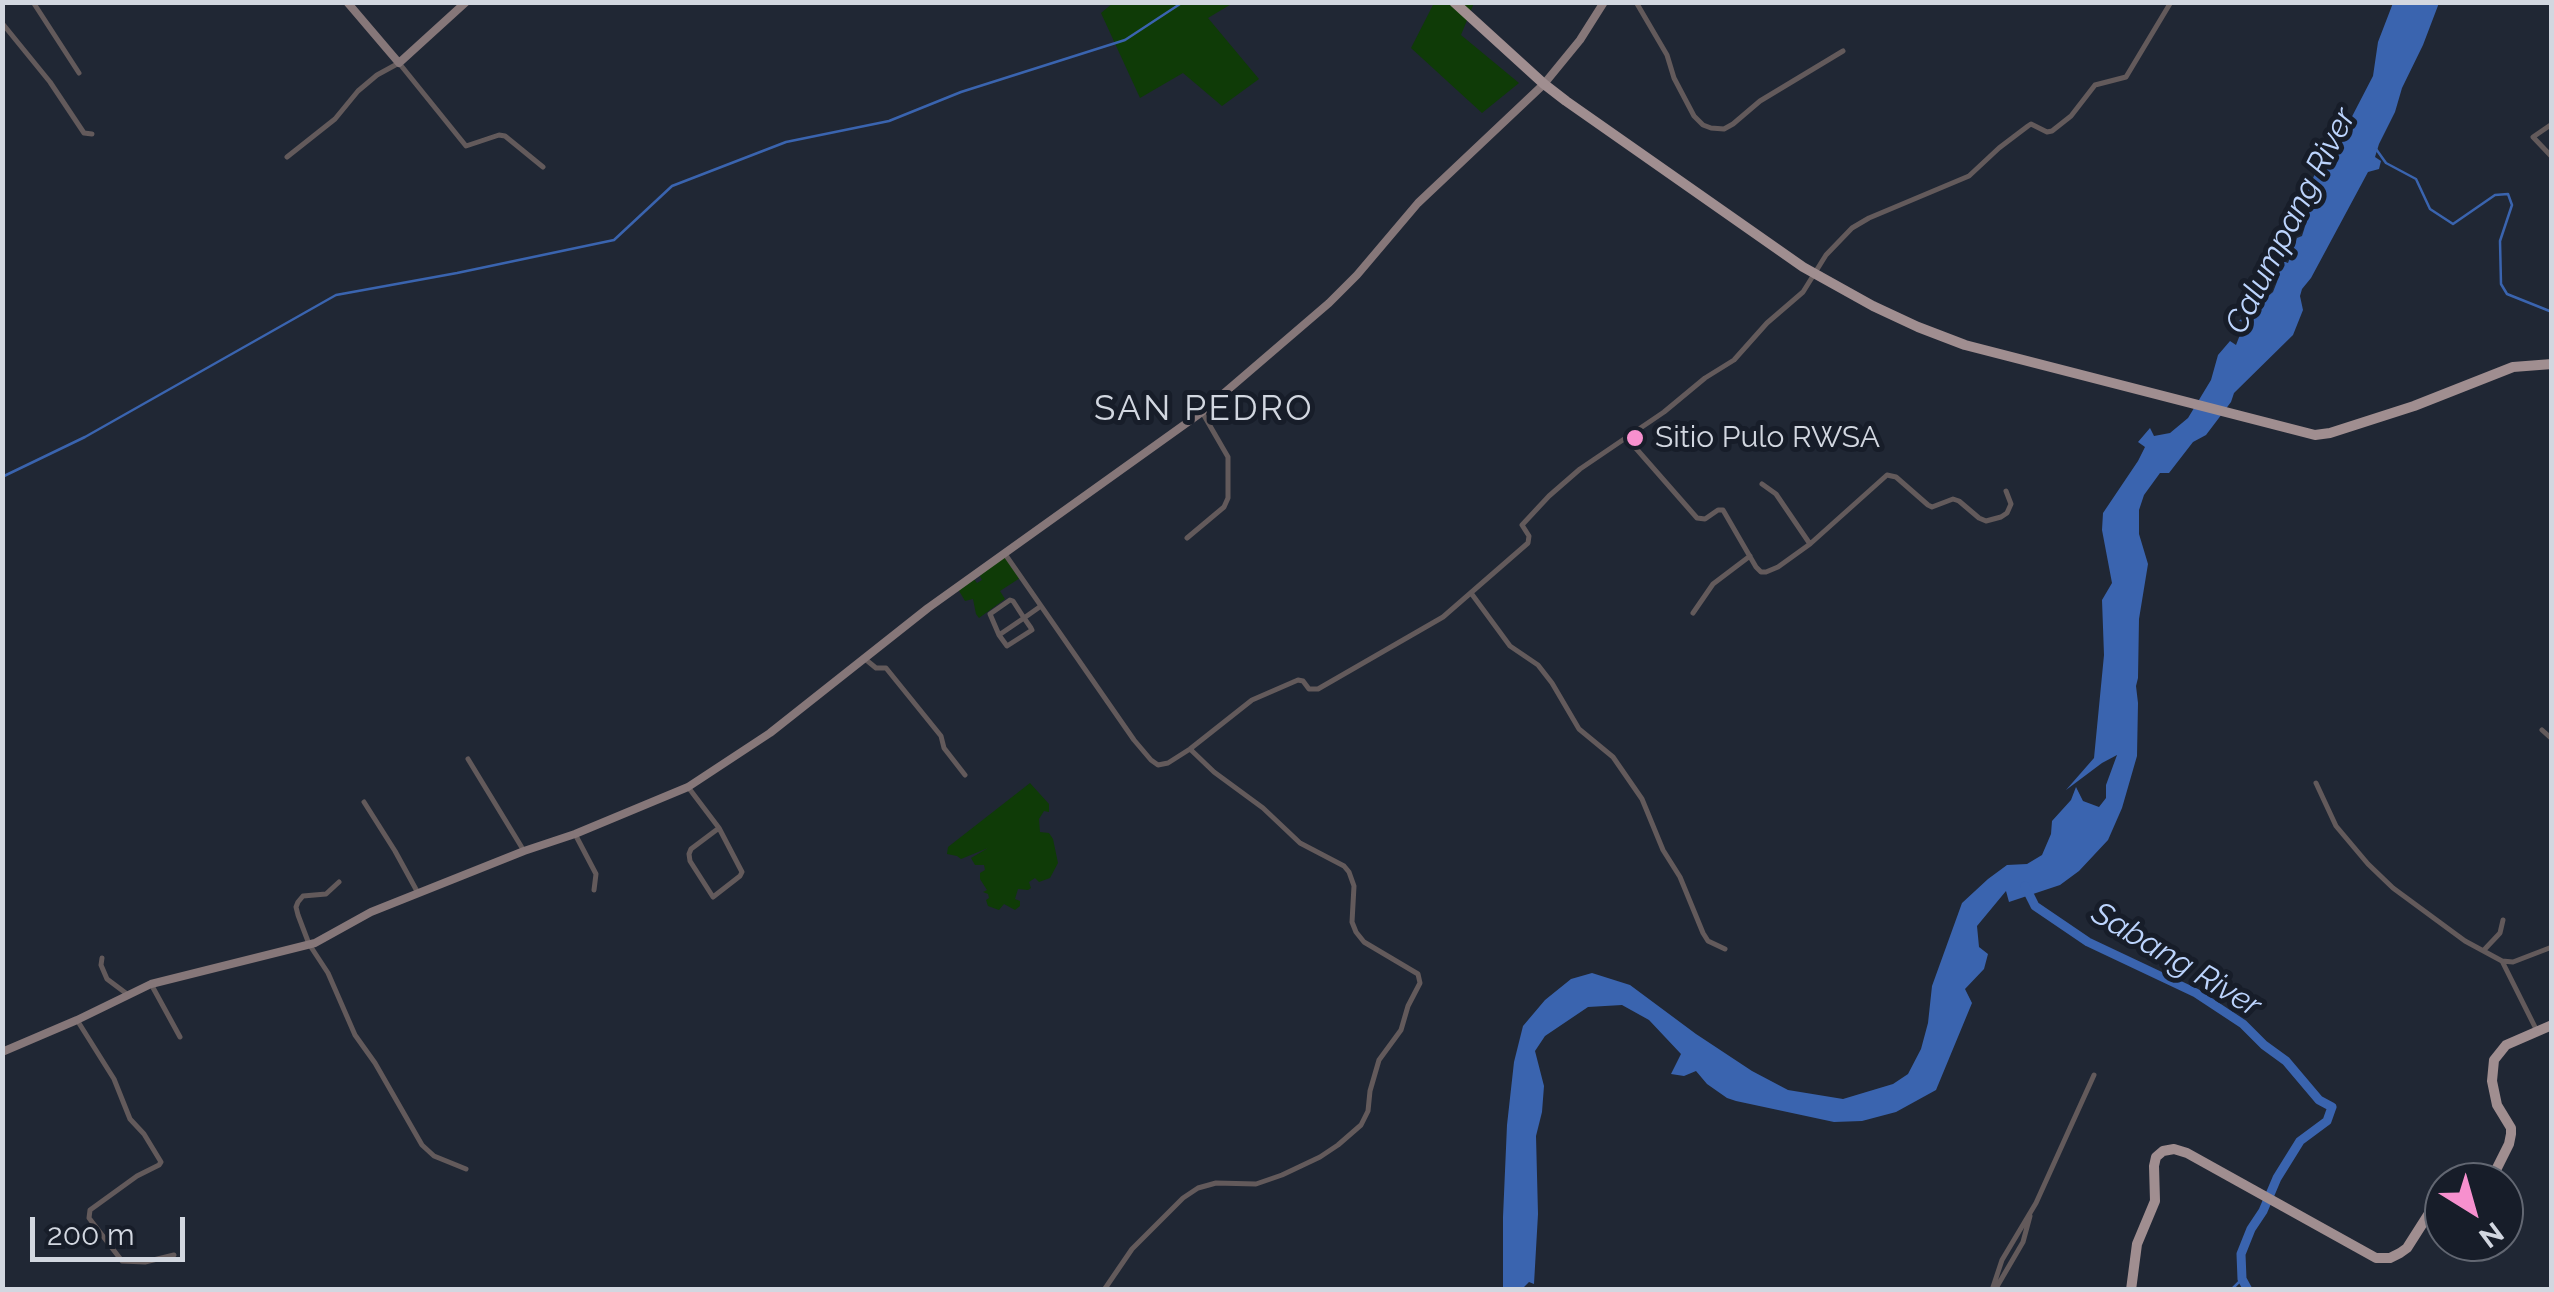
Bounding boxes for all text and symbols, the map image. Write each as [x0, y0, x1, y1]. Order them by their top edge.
water label: Calumpang River [2218, 102, 2364, 340]
district label: SAN PEDRO [1094, 388, 1314, 430]
place label: Sitio Pulo RWSA [1655, 420, 1880, 456]
marker: Sitio Pulo RWSA [1624, 427, 1646, 449]
water label: Sabang River [2084, 894, 2268, 1026]
north arrow [2424, 1162, 2524, 1262]
scale bar [35, 1197, 190, 1259]
text: N [2473, 1215, 2510, 1254]
text: 200 m [47, 1217, 135, 1252]

